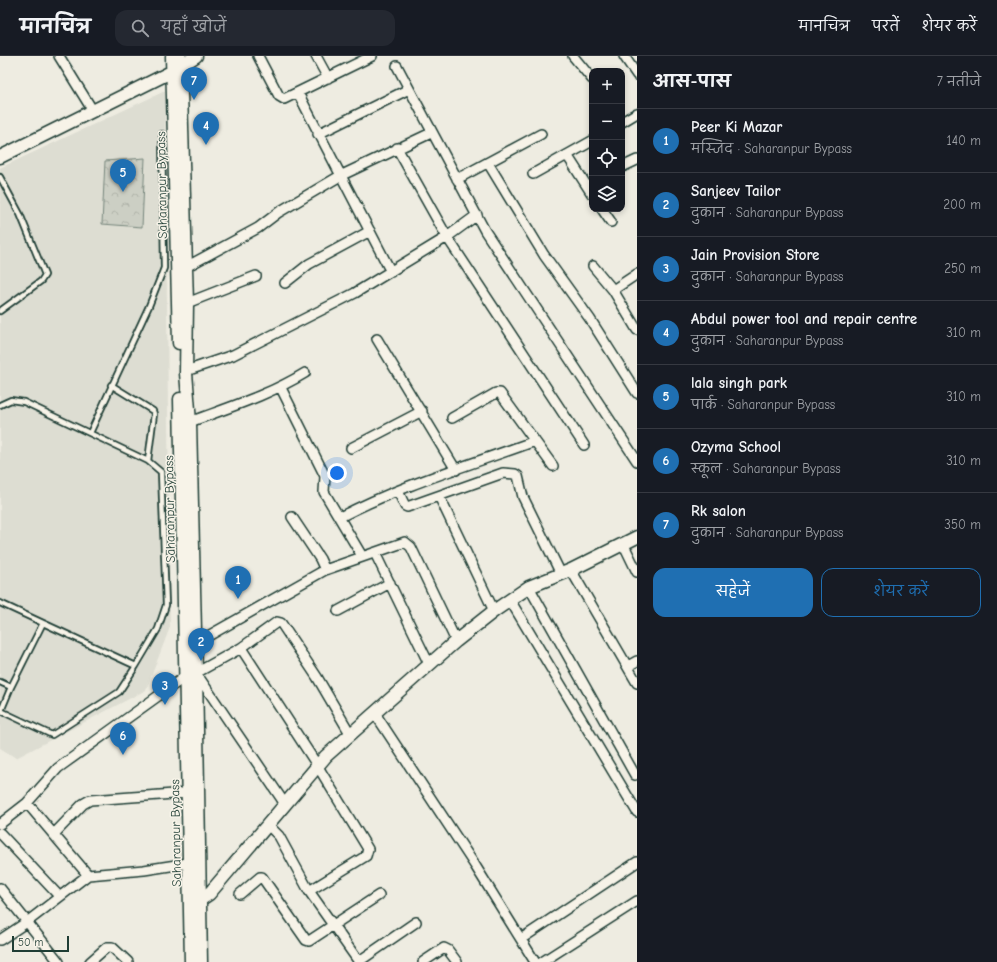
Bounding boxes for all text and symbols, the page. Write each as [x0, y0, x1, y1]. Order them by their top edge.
search box [115, 10, 395, 46]
text: मानचित्र [20, 16, 91, 38]
icon: search [129, 17, 151, 39]
text: यहाँ खोजें [161, 18, 226, 36]
text: मानचित्र [799, 18, 850, 35]
text: परतें [872, 18, 899, 35]
text: शेयर करें [921, 18, 977, 35]
pin: 7 [181, 67, 207, 100]
map controls [589, 68, 625, 212]
button: + [589, 68, 625, 104]
text: आस-पास [653, 72, 731, 91]
text: 7 नतीजे [937, 74, 981, 89]
button: − [589, 104, 625, 140]
pin: 4 [193, 112, 219, 145]
text: Peer Ki Mazar [691, 118, 782, 136]
street label: Saharanpur Bypass [153, 131, 170, 239]
text: 1 [663, 133, 669, 148]
text: 140 m [947, 133, 981, 148]
button: locate [589, 140, 625, 176]
text: मस्जिद · Saharanpur Bypass [691, 141, 852, 156]
pin: 5 [110, 159, 136, 192]
button: layers [589, 176, 625, 212]
text: Sanjeev Tailor [691, 182, 781, 200]
text: 2 [663, 197, 669, 212]
text: 200 m [943, 197, 981, 212]
text: दुकान · Saharanpur Bypass [691, 205, 844, 220]
text: Jain Provision Store [691, 246, 819, 264]
text: 3 [663, 261, 669, 276]
text: 250 m [944, 261, 981, 276]
text: दुकान · Saharanpur Bypass [691, 269, 844, 284]
text: Abdul power tool and repair centre [691, 310, 917, 328]
text: 4 [663, 325, 669, 340]
text: 310 m [946, 325, 981, 340]
text: दुकान · Saharanpur Bypass [691, 333, 844, 348]
text: lala singh park [691, 374, 787, 392]
text: 5 [663, 389, 669, 404]
text: 310 m [946, 389, 981, 404]
text: पार्क · Saharanpur Bypass [691, 397, 835, 412]
text: Ozyma School [691, 438, 781, 456]
text: 6 [663, 453, 669, 468]
text: 310 m [946, 453, 981, 468]
street label: Saharanpur Bypass [161, 455, 178, 563]
text: स्कूल · Saharanpur Bypass [691, 461, 841, 476]
your location [327, 463, 347, 483]
text: Rk salon [691, 502, 746, 520]
text: 7 [663, 517, 669, 532]
text: 350 m [944, 517, 981, 532]
text: दुकान · Saharanpur Bypass [691, 525, 844, 540]
pin: 1 [225, 566, 251, 599]
button: सहेजें [653, 568, 813, 617]
button: शेयर करें [821, 568, 981, 617]
pin: 2 [188, 628, 214, 661]
pin: 3 [152, 672, 178, 705]
pin: 6 [110, 722, 136, 755]
street label: Saharanpur Bypass [167, 779, 184, 887]
scale bar [12, 934, 69, 953]
text: 50 m [18, 936, 43, 949]

